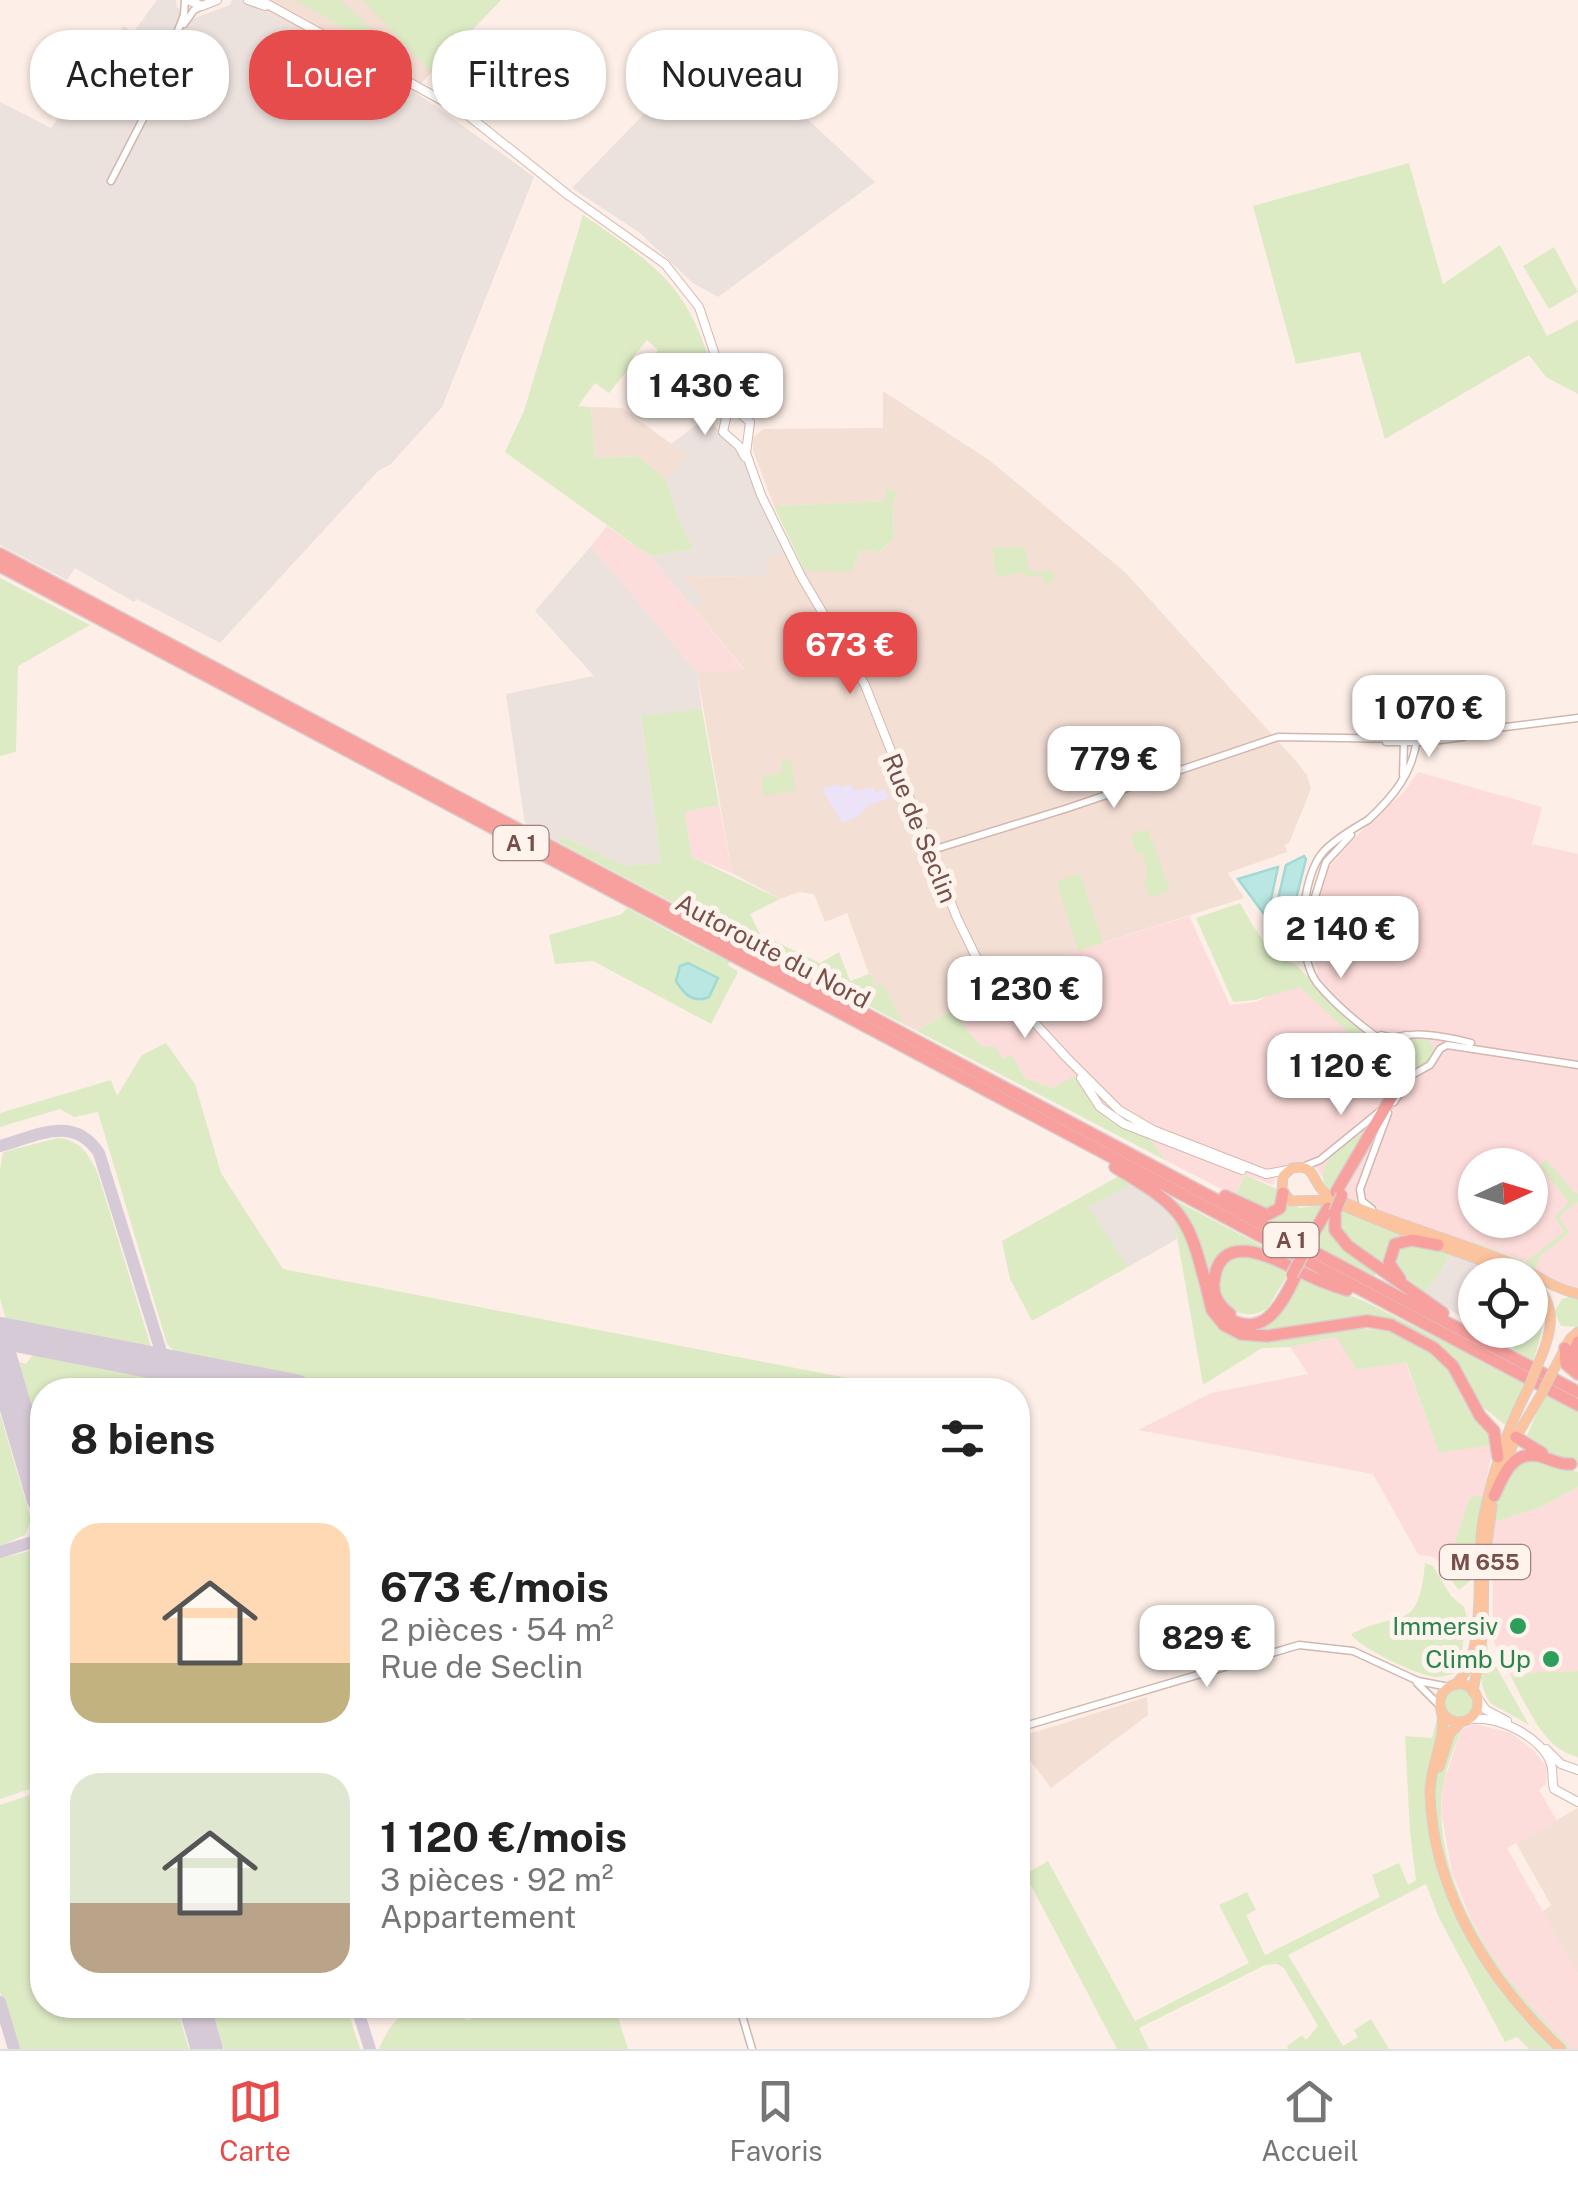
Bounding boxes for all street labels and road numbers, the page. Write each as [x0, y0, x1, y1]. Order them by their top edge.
street label: Rue de Seclin [876, 749, 964, 907]
road number: A 1 [494, 826, 548, 860]
street label: Autoroute du Nord [671, 887, 875, 1015]
road number: A 1 [1264, 1223, 1318, 1257]
road number: M 655 [1440, 1545, 1530, 1579]

